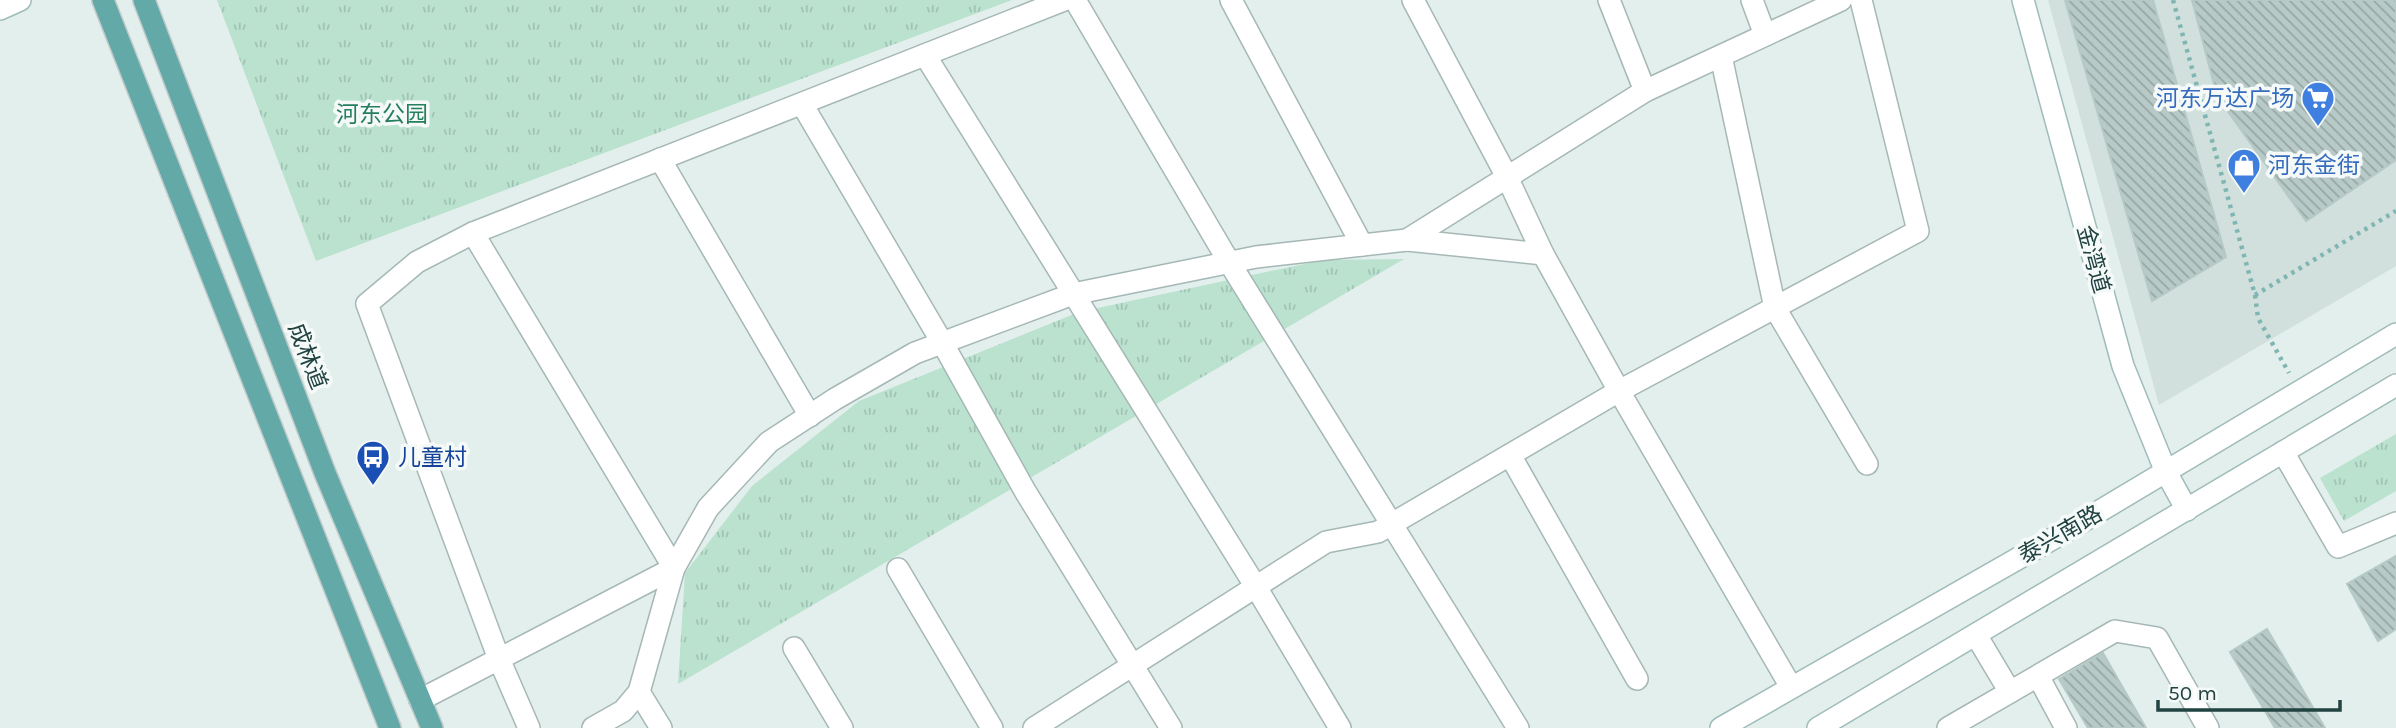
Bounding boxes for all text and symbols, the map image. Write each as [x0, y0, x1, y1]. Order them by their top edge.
supermarket icon: 河东万达广场 [2299, 79, 2337, 128]
place label: 河东万达广场 [2156, 85, 2294, 112]
park label: 河东公园 [336, 101, 428, 128]
shop icon: 河东金街 [2225, 146, 2263, 195]
place label: 河东金街 [2268, 152, 2360, 179]
street label: 金湾道 [2072, 222, 2115, 296]
street label: 成林道 [283, 319, 333, 393]
bus stop icon: 儿童村 [354, 438, 392, 487]
place label: 儿童村 [398, 444, 467, 471]
street label: 泰兴南路 [2014, 500, 2107, 569]
scale bar [2158, 668, 2340, 712]
text: 50 m [2168, 681, 2217, 705]

